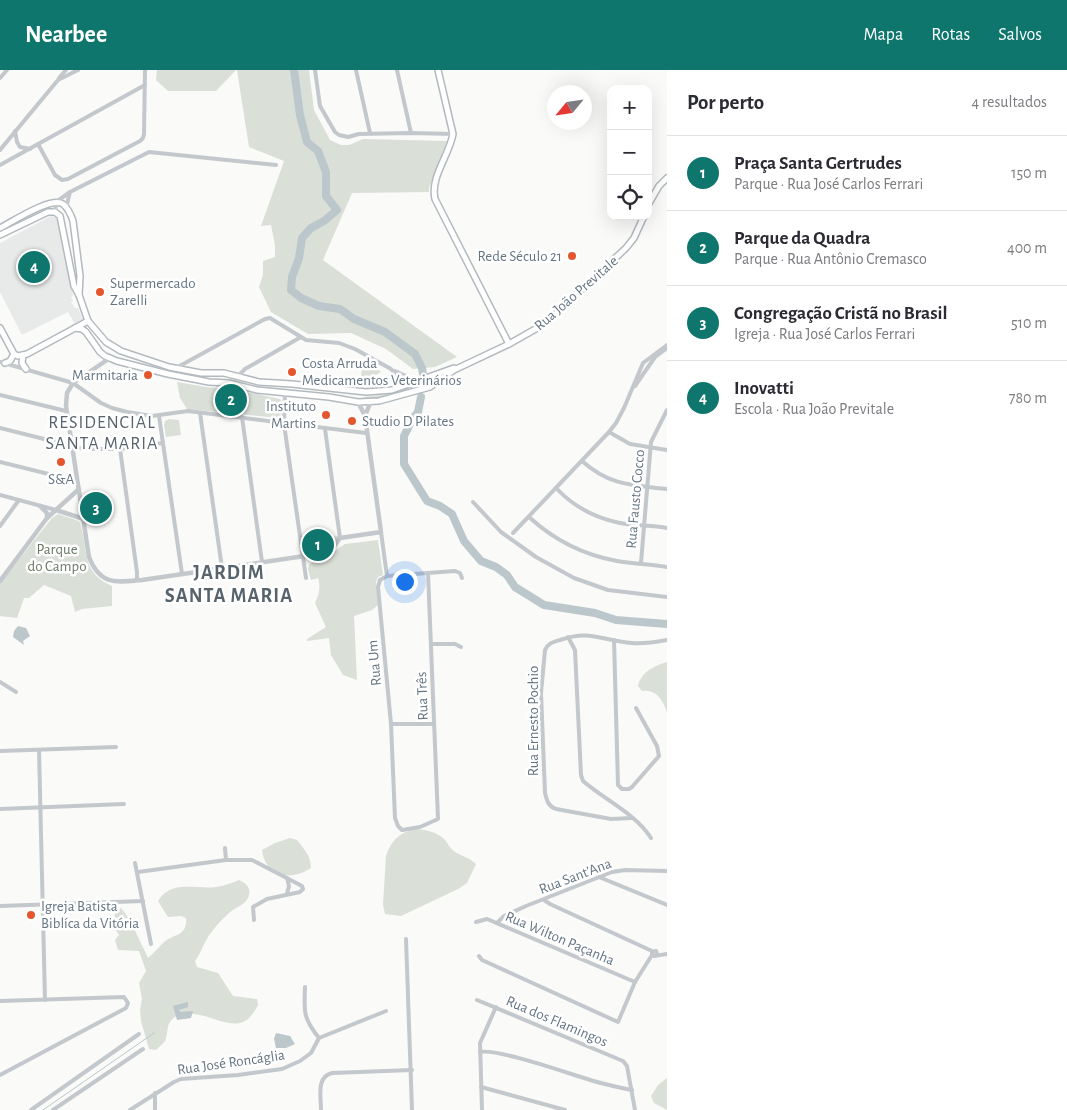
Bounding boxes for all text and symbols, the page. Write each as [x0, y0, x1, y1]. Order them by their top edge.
text: Nearbee [25, 23, 107, 47]
text: Mapa [864, 26, 903, 44]
text: Rotas [931, 26, 970, 44]
text: Salvos [998, 26, 1042, 44]
north arrow [547, 85, 592, 130]
map controls [607, 85, 652, 220]
button: + [607, 85, 652, 130]
text: Por perto [687, 92, 764, 113]
text: 4 resultados [972, 94, 1047, 110]
button: − [607, 130, 652, 175]
text: Praça Santa Gertrudes [734, 154, 902, 173]
text: 1 [700, 165, 706, 181]
text: 150 m [1011, 165, 1047, 181]
button: locate [607, 175, 652, 220]
text: Parque · Rua José Carlos Ferrari [734, 176, 923, 192]
text: Parque da Quadra [734, 229, 870, 248]
text: 2 [699, 240, 707, 256]
text: 400 m [1007, 240, 1047, 256]
pin: 4 [18, 248, 50, 286]
place label: Rede Século 21 [477, 249, 562, 264]
marker: Rede Século 21 [566, 250, 578, 262]
text: Parque · Rua Antônio Cremasco [734, 251, 927, 267]
street label: Rua João Previtale [532, 253, 621, 334]
place label: Supermercado Zarelli [110, 276, 196, 308]
marker: Supermercado Zarelli [94, 286, 106, 298]
text: Congregação Cristã no Brasil [734, 304, 948, 323]
text: 3 [700, 315, 706, 331]
text: 510 m [1011, 315, 1047, 331]
text: Igreja · Rua José Carlos Ferrari [734, 326, 915, 342]
place label: Costa Arruda Medicamentos Veterinários [302, 356, 461, 388]
marker: Costa Arruda Medicamentos Veterinários [286, 366, 298, 378]
place label: Marmitaria [72, 368, 138, 383]
marker: Marmitaria [142, 369, 154, 381]
text: Inovatti [734, 379, 794, 398]
pin: 2 [215, 381, 247, 419]
text: 4 [699, 390, 707, 406]
text: 780 m [1009, 390, 1047, 406]
place label: Instituto Martins [266, 399, 316, 431]
text: Escola · Rua João Previtale [734, 401, 894, 417]
marker: Instituto Martins [320, 409, 332, 421]
district label: RESIDENCIAL SANTA MARIA [46, 414, 158, 453]
place label: Studio D Pilates [362, 414, 454, 429]
marker: Studio D Pilates [346, 415, 358, 427]
street label: Rua Fausto Cocco [624, 449, 647, 549]
marker: S&A [55, 456, 67, 468]
place label: S&A [48, 472, 74, 487]
pin: 3 [80, 489, 112, 527]
pin: 1 [302, 526, 334, 564]
park label: Parque do Campo [27, 542, 87, 574]
district label: JARDIM SANTA MARIA [165, 563, 293, 606]
your location [392, 569, 418, 595]
street label: Rua Um [365, 639, 384, 687]
street label: Rua Ernesto Pochio [526, 666, 541, 776]
street label: Rua Três [414, 671, 431, 721]
street label: Rua Sant’Ana [537, 856, 614, 897]
place label: Igreja Batista Biblíca da Vitória [41, 899, 139, 931]
marker: Igreja Batista Biblíca da Vitória [25, 909, 37, 921]
street label: Rua Wilton Paçanha [503, 909, 617, 968]
street label: Rua dos Flamingos [504, 993, 610, 1050]
street label: Rua José Roncáglia [176, 1048, 286, 1077]

